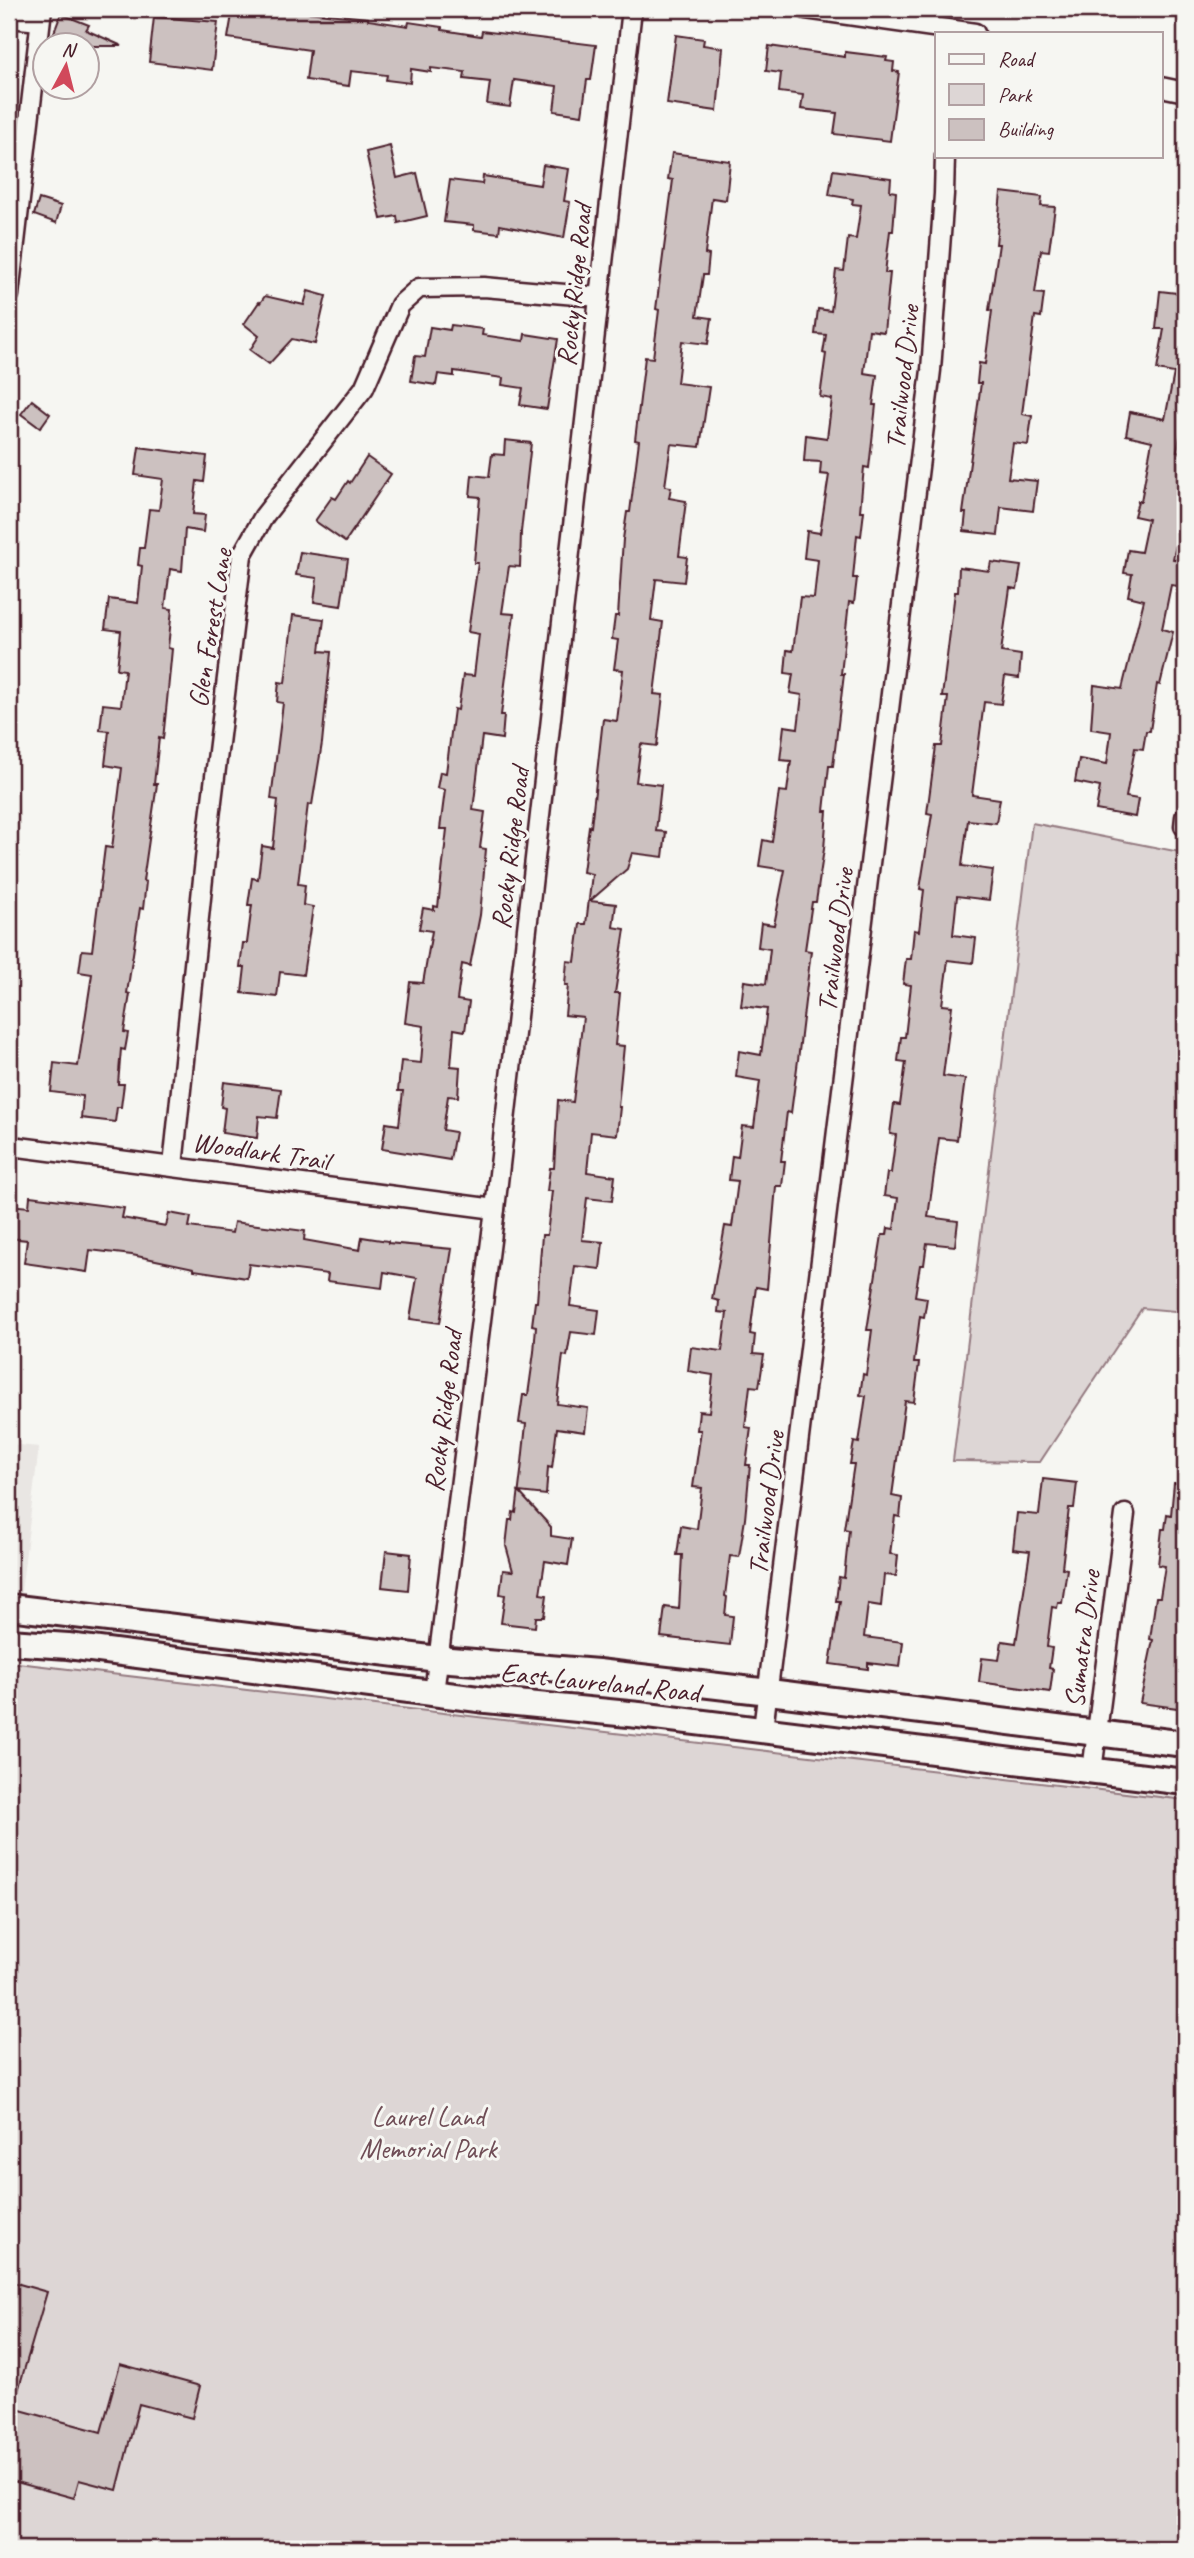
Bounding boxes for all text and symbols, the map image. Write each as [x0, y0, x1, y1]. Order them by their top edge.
north arrow [32, 32, 102, 102]
legend [935, 32, 1162, 158]
text: N [61, 37, 78, 63]
text: Road [998, 46, 1037, 72]
text: Park [998, 82, 1033, 108]
text: Building [998, 116, 1055, 142]
street label: Rocky Ridge Road [548, 198, 600, 368]
street label: Trailwood Drive [877, 301, 927, 451]
street label: Glen Forest Lane [180, 544, 240, 710]
street label: Rocky Ridge Road [483, 761, 538, 931]
street label: Trailwood Drive [809, 864, 861, 1014]
street label: Woodlark Trail [190, 1124, 337, 1179]
street label: Rocky Ridge Road [416, 1324, 471, 1494]
street label: Trailwood Drive [740, 1427, 792, 1577]
street label: Sumatra Drive [1056, 1566, 1108, 1710]
street label: East Laureland Road [499, 1654, 705, 1710]
park label: Laurel Land Memorial Park [359, 2099, 498, 2166]

